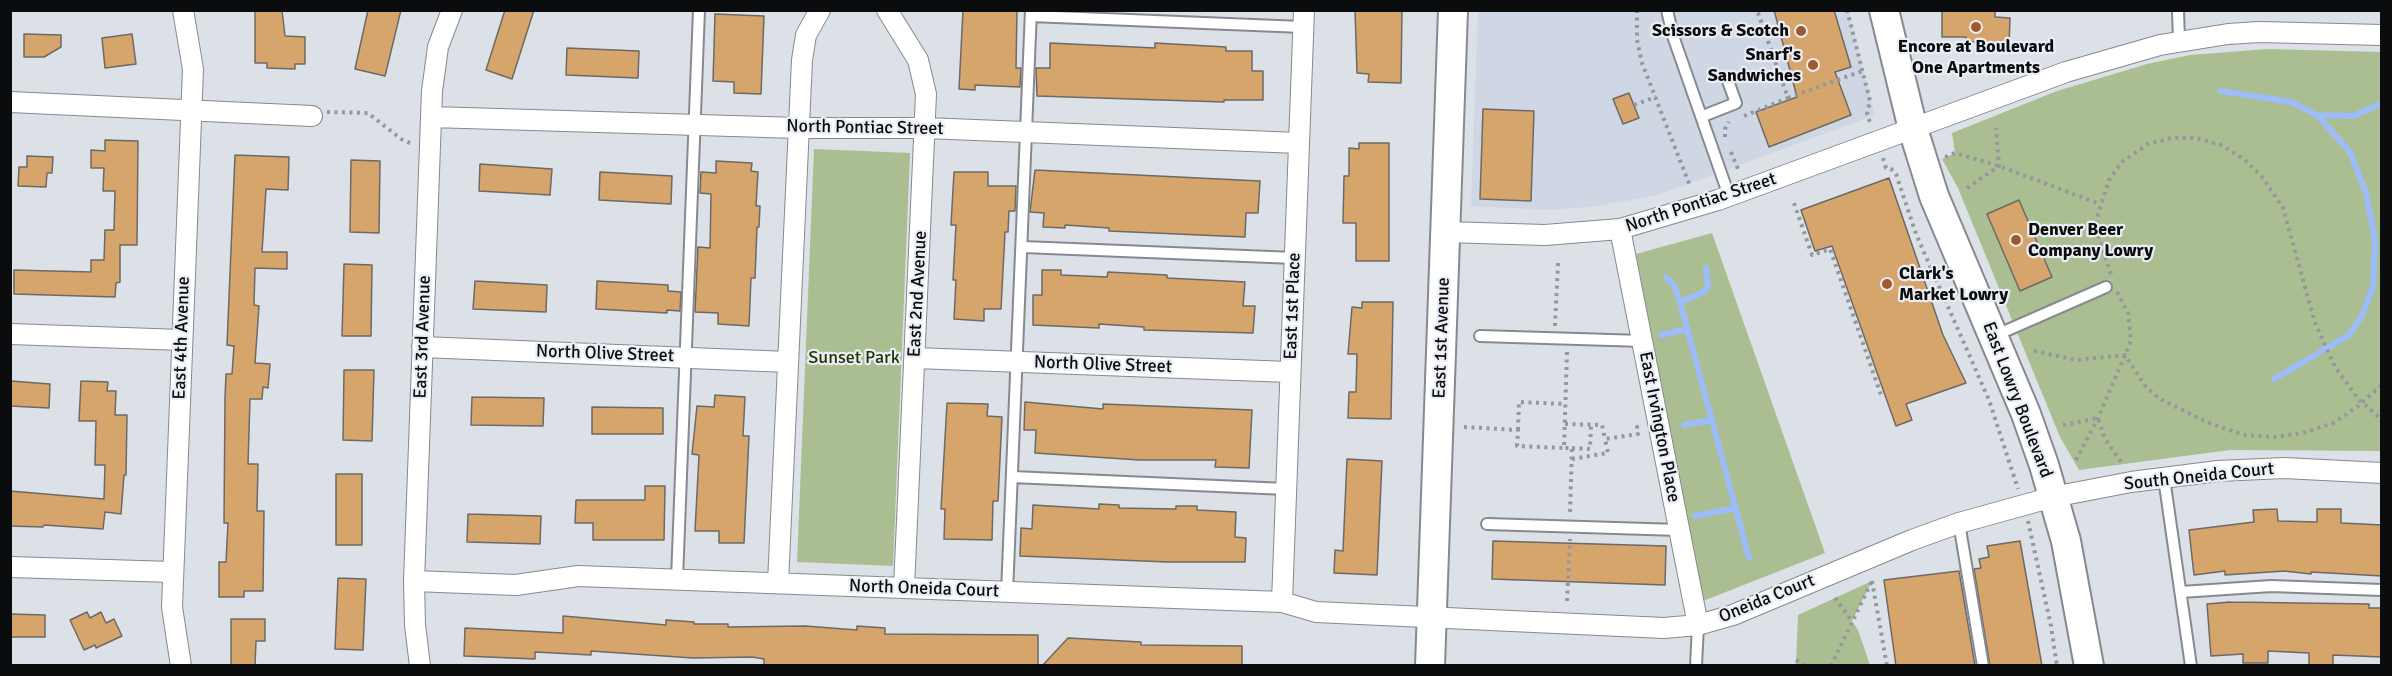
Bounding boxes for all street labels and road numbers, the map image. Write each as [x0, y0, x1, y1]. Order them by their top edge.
street label: North Pontiac Street [786, 116, 944, 140]
street label: North Pontiac Street [1623, 168, 1779, 238]
street label: East 2nd Avenue [904, 230, 932, 358]
street label: East 1st Place [1280, 252, 1306, 360]
street label: East 3rd Avenue [410, 275, 436, 399]
street label: East 4th Avenue [169, 276, 195, 400]
street label: East 1st Avenue [1429, 277, 1455, 399]
street label: East Lowry Boulevard [1977, 319, 2057, 481]
street label: North Olive Street [536, 341, 674, 367]
street label: East Irvington Place [1634, 350, 1684, 504]
street label: North Olive Street [1034, 352, 1172, 378]
street label: South Oneida Court [2123, 458, 2275, 496]
street label: Oneida Court [1716, 570, 1818, 628]
street label: North Oneida Court [849, 576, 999, 602]

